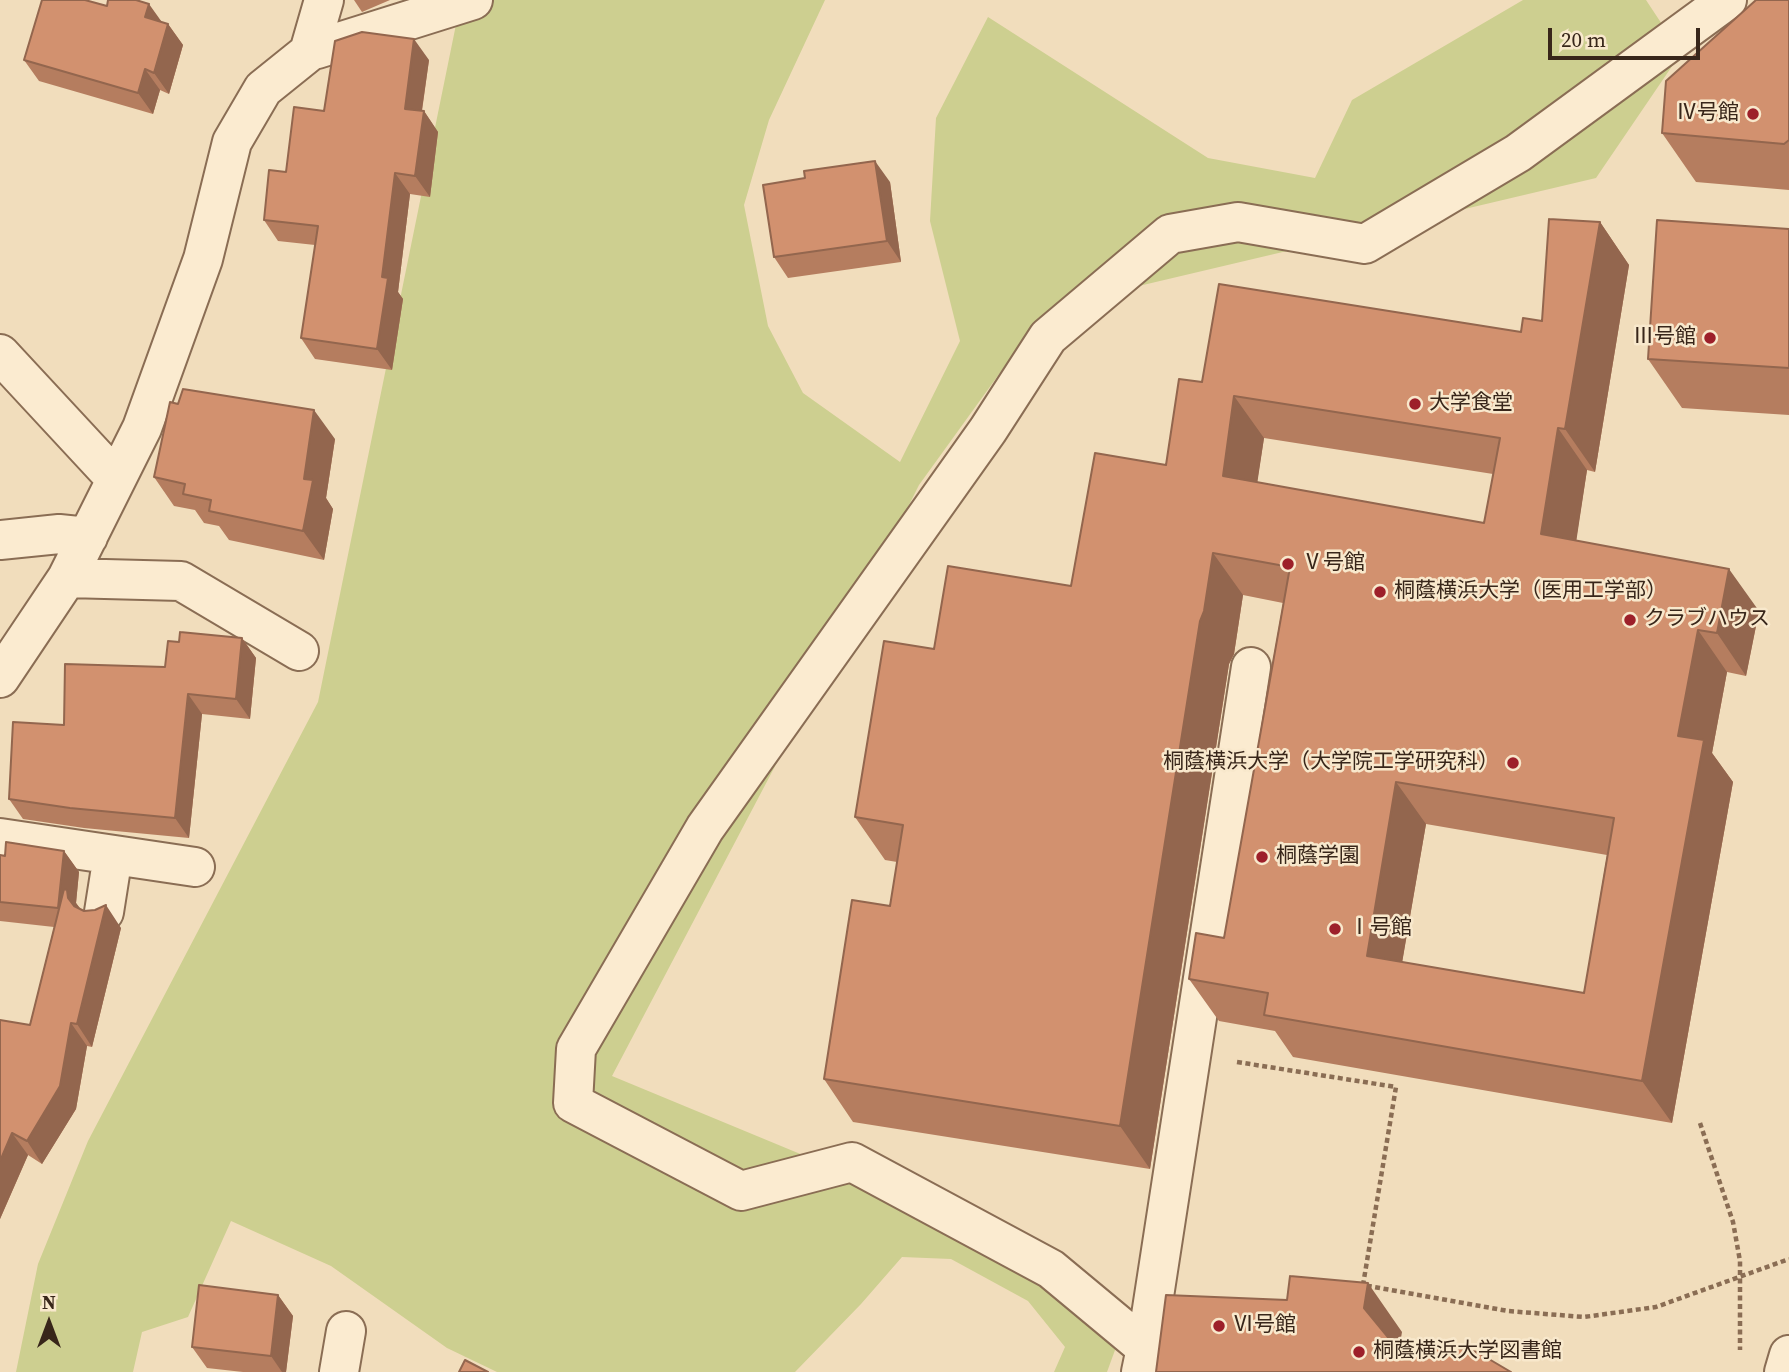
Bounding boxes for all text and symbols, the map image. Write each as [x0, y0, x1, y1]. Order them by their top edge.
scale bar [1551, 14, 1703, 58]
text: 20 m [1561, 25, 1606, 54]
place label: Ⅳ号館 [1676, 101, 1739, 127]
marker: Ⅳ号館 [1745, 106, 1761, 122]
place label: Ⅲ号館 [1633, 325, 1696, 351]
marker: Ⅲ号館 [1702, 330, 1718, 346]
place label: 大学食堂 [1429, 391, 1513, 417]
marker: 大学食堂 [1407, 396, 1423, 412]
place label: Ⅴ号館 [1302, 551, 1365, 577]
marker: Ⅴ号館 [1280, 556, 1296, 572]
place label: 桐蔭横浜大学（医用工学部） [1394, 579, 1667, 605]
marker: 桐蔭横浜大学（医用工学部） [1372, 584, 1388, 600]
place label: クラブハウス [1644, 607, 1770, 633]
marker: クラブハウス [1622, 612, 1638, 628]
place label: 桐蔭横浜大学（大学院工学研究科） [1163, 750, 1499, 776]
marker: 桐蔭横浜大学（大学院工学研究科） [1505, 755, 1521, 771]
place label: 桐蔭学園 [1276, 844, 1360, 870]
marker: 桐蔭学園 [1254, 849, 1270, 865]
place label: Ⅰ号館 [1349, 916, 1412, 942]
marker: Ⅰ号館 [1327, 921, 1343, 937]
north arrow [14, 1288, 84, 1358]
text: N [42, 1289, 56, 1315]
place label: Ⅵ号館 [1233, 1313, 1296, 1339]
marker: Ⅵ号館 [1211, 1318, 1227, 1334]
place label: 桐蔭横浜大学図書館 [1373, 1339, 1562, 1365]
marker: 桐蔭横浜大学図書館 [1351, 1344, 1367, 1360]

